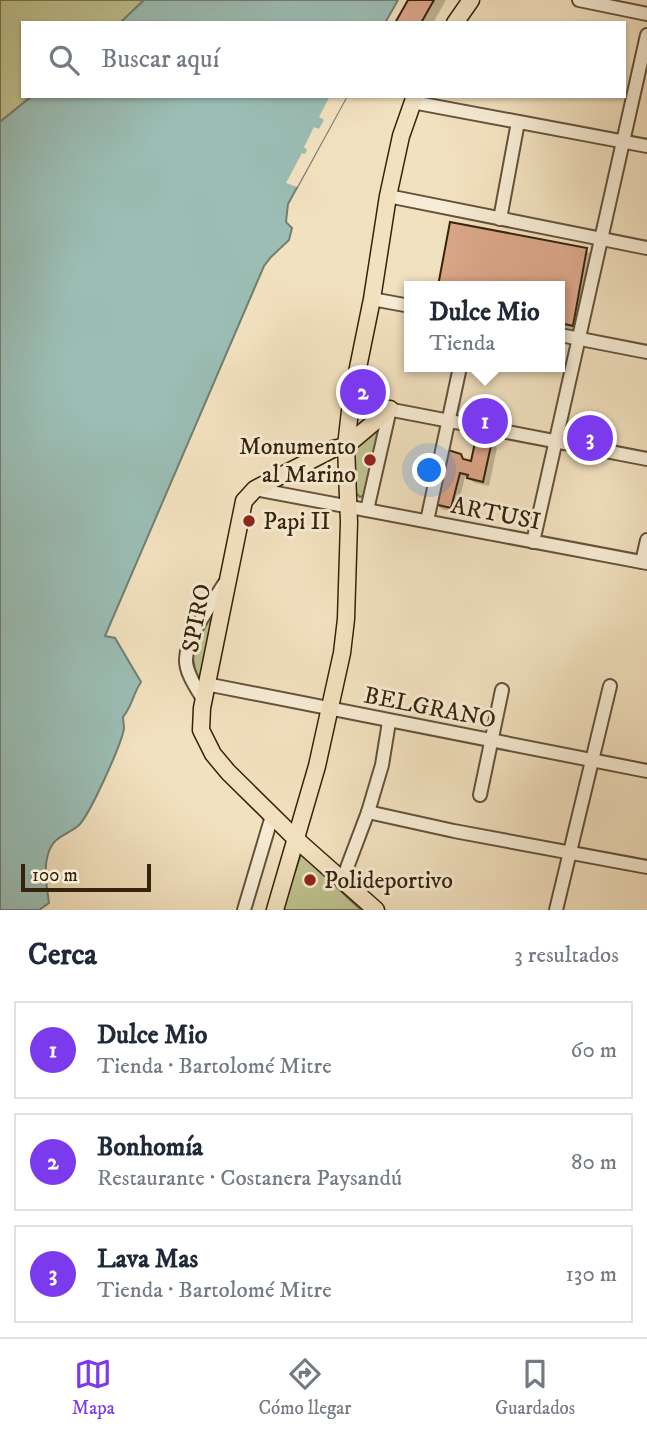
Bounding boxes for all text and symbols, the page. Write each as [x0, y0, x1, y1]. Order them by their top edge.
search box [21, 21, 626, 98]
icon: search [45, 41, 83, 79]
text: Buscar aquí [101, 43, 219, 76]
popup [404, 281, 565, 372]
text: Dulce Mio [429, 296, 540, 329]
text: Tienda [429, 329, 495, 358]
pin: 2 [340, 366, 386, 418]
pin: 1 [462, 395, 508, 447]
pin: 3 [567, 412, 613, 464]
place label: Monumento al Marino [239, 432, 356, 490]
marker: Monumento al Marino [362, 452, 378, 468]
your location [412, 453, 446, 487]
street label: ARTUSI [449, 491, 543, 537]
place label: Papi II [263, 507, 330, 537]
marker: Papi II [241, 513, 257, 529]
street label: SPIRO [176, 581, 218, 655]
street label: BELGRANO [361, 680, 498, 735]
scale bar [21, 861, 150, 893]
text: 100 m [32, 864, 78, 887]
place label: Polideportivo [324, 866, 453, 896]
marker: Polideportivo [302, 872, 318, 888]
text: Cerca [28, 937, 97, 974]
text: 3 resultados [514, 941, 619, 970]
text: Dulce Mio [97, 1019, 207, 1052]
text: 1 [49, 1036, 57, 1065]
text: 60 m [570, 1036, 617, 1065]
text: Tienda · Bartolomé Mitre [97, 1052, 332, 1081]
text: Bonhomía [97, 1131, 203, 1164]
text: 2 [47, 1148, 59, 1177]
text: 80 m [571, 1148, 617, 1177]
text: Restaurante · Costanera Paysandú [97, 1164, 402, 1193]
text: Lava Mas [97, 1243, 198, 1276]
text: 3 [49, 1260, 57, 1289]
text: 130 m [565, 1260, 617, 1289]
text: Tienda · Bartolomé Mitre [97, 1276, 332, 1305]
tab: Mapa [72, 1355, 115, 1420]
tab: Cómo llegar [258, 1355, 351, 1420]
tab: Guardados [495, 1355, 575, 1420]

